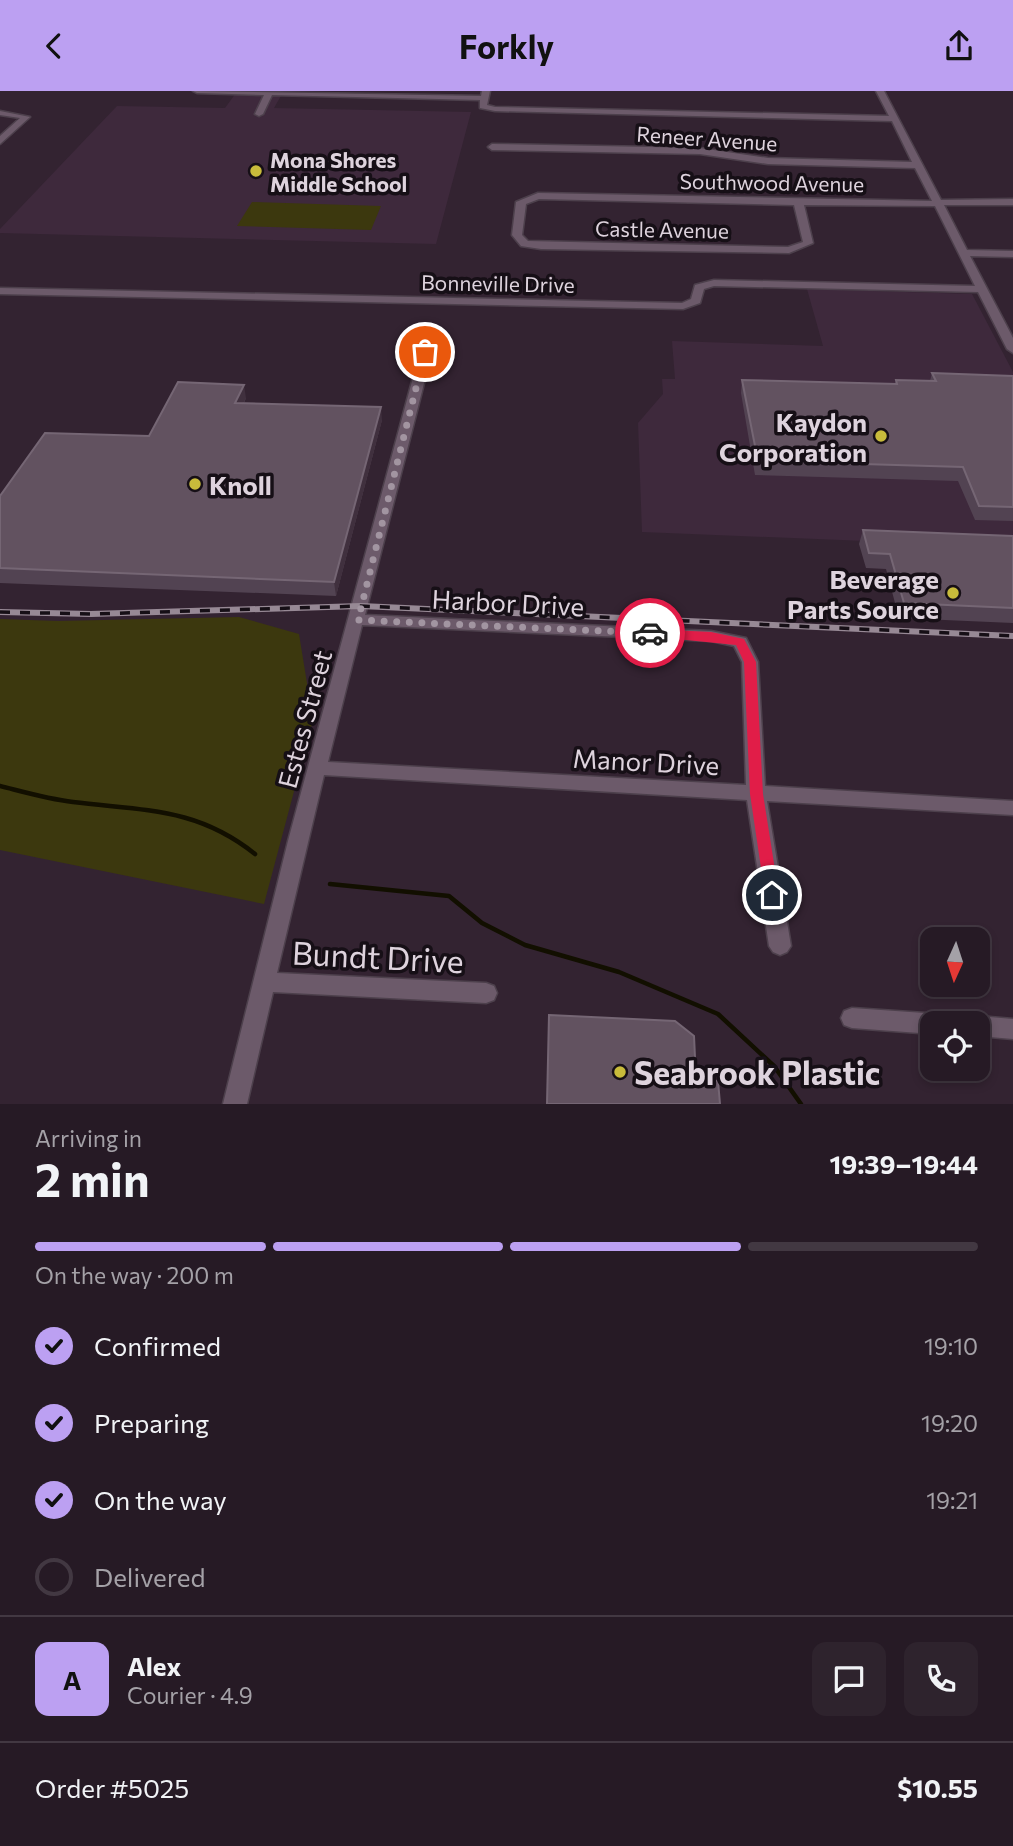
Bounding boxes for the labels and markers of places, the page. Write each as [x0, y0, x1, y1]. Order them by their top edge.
place label: Mona Shores Middle School [270, 147, 407, 196]
marker: Mona Shores Middle School [248, 163, 264, 179]
pin [395, 322, 455, 382]
place label: Kaydon Corporation [719, 406, 867, 467]
marker: Kaydon Corporation [873, 428, 889, 444]
place label: Knoll [209, 469, 272, 500]
marker: Knoll [187, 476, 203, 492]
place label: Beverage Parts Source [787, 563, 939, 624]
marker: Beverage Parts Source [945, 585, 961, 601]
pin [742, 865, 802, 925]
place label: Seabrook Plastic [634, 1052, 880, 1092]
marker: Seabrook Plastic [612, 1064, 628, 1080]

